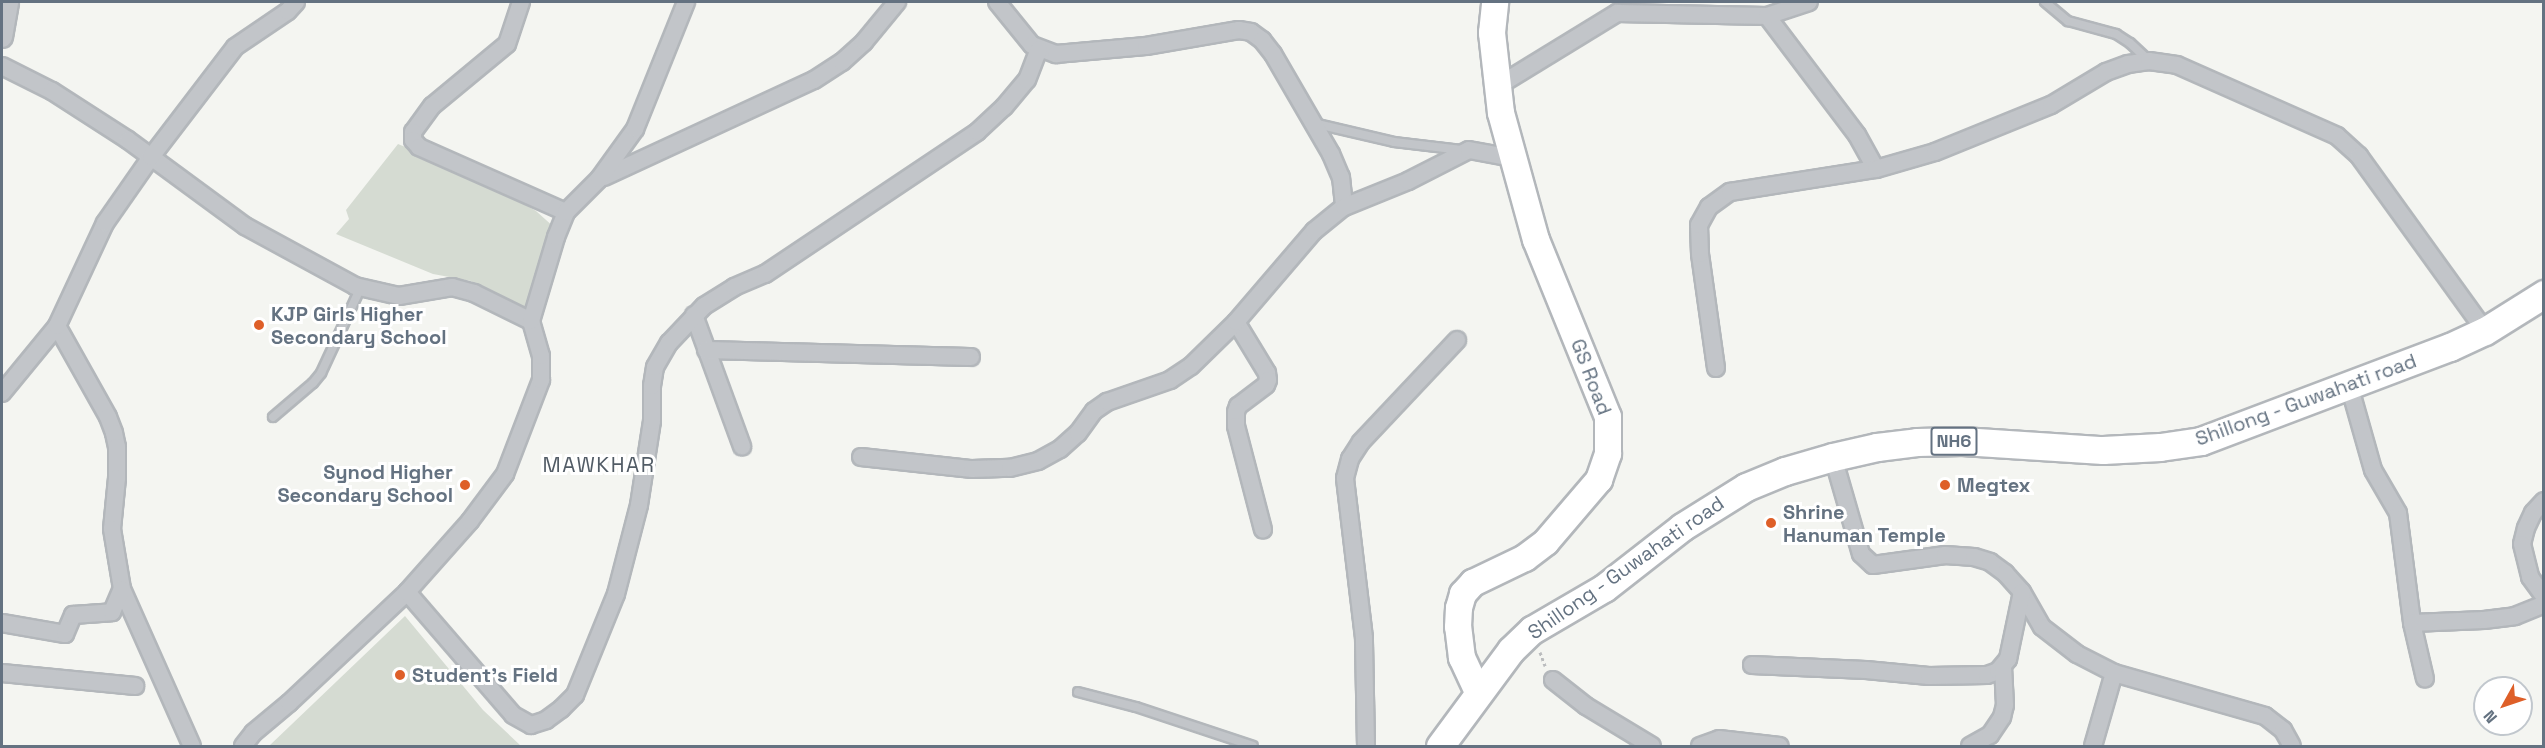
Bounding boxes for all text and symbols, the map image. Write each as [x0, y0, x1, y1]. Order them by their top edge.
place label: KJP Girls Higher Secondary School [271, 302, 447, 349]
marker: KJP Girls Higher Secondary School [252, 318, 266, 332]
street label: GS Road [1566, 336, 1616, 418]
street label: Shillong - Guwahati road [2192, 349, 2420, 451]
road number: NH6 [1930, 426, 1978, 456]
district label: MAWKHAR [543, 452, 655, 478]
place label: Synod Higher Secondary School [277, 461, 453, 508]
place label: Megtex [1957, 473, 2030, 497]
marker: Synod Higher Secondary School [458, 478, 472, 492]
marker: Megtex [1938, 478, 1952, 492]
street label: Shillong - Guwahati road [1523, 491, 1729, 645]
place label: Shrine Hanuman Temple [1783, 500, 1946, 547]
marker: Shrine Hanuman Temple [1764, 516, 1778, 530]
place label: Student's Field [412, 663, 558, 687]
marker: Student's Field [393, 668, 407, 682]
north arrow [2473, 676, 2533, 736]
text: N [2479, 706, 2502, 727]

